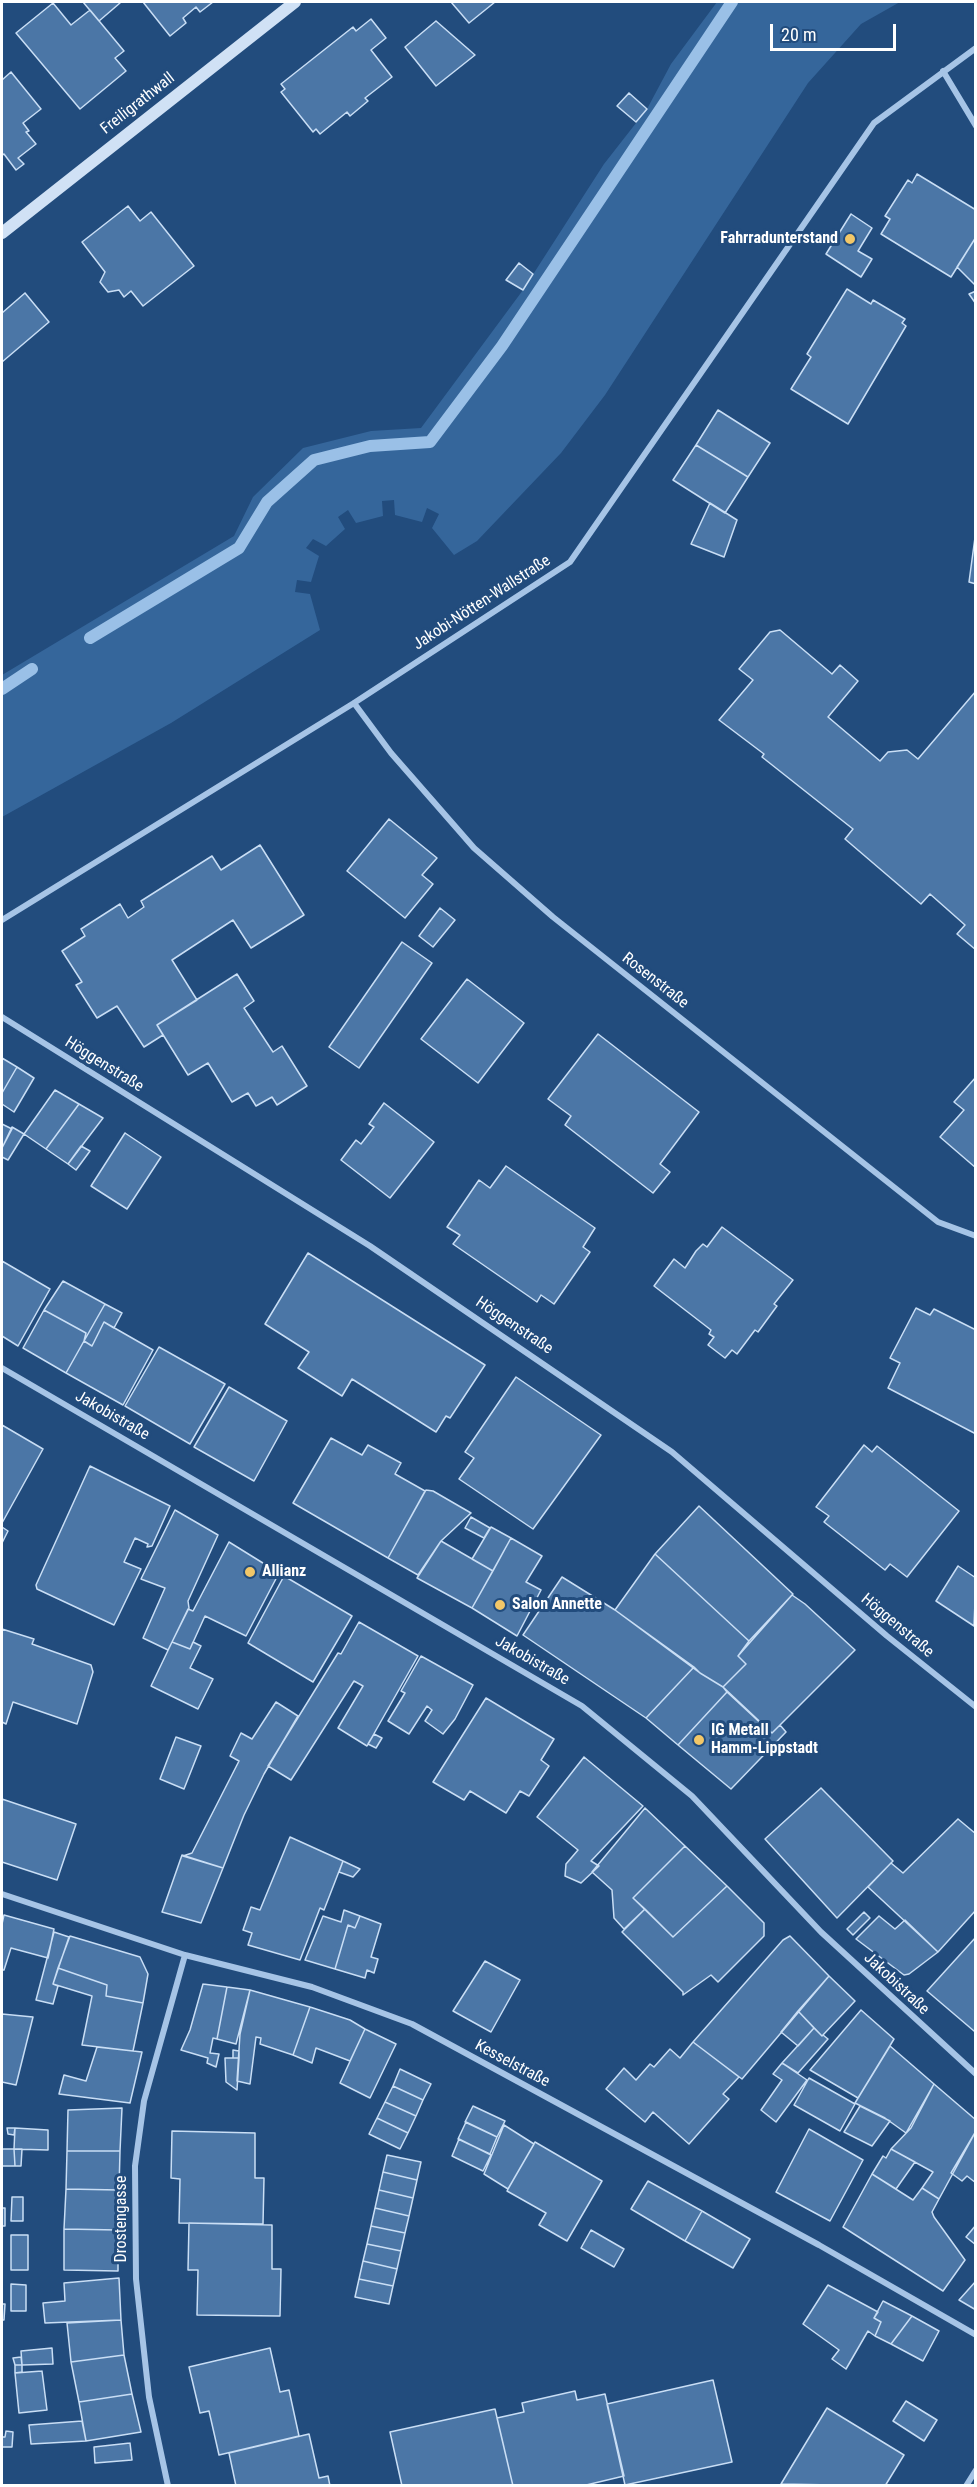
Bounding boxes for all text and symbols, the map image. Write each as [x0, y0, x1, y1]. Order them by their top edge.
scale bar [773, 12, 899, 50]
text: 20 m [781, 24, 816, 45]
street label: Freiligrathwall [97, 69, 179, 139]
place label: Fahrradunterstand [720, 229, 838, 249]
marker: Fahrradunterstand [843, 232, 857, 246]
street label: Jakobi-Nötten-Wallstraße [410, 551, 554, 655]
street label: Rosenstraße [618, 949, 692, 1013]
street label: Höggenstraße [61, 1033, 147, 1097]
street label: Höggenstraße [472, 1293, 556, 1359]
street label: Jakobistraße [72, 1387, 152, 1445]
place label: Allianz [262, 1562, 306, 1582]
marker: Allianz [243, 1565, 257, 1579]
street label: Höggenstraße [857, 1590, 937, 1662]
place label: Salon Annette [512, 1595, 602, 1615]
marker: Salon Annette [493, 1598, 507, 1612]
street label: Jakobistraße [492, 1632, 572, 1690]
place label: IG Metall Hamm-Lippstadt [711, 1721, 818, 1759]
marker: IG Metall Hamm-Lippstadt [692, 1733, 706, 1747]
street label: Jakobistraße [859, 1949, 933, 2019]
street label: Kesselstraße [471, 2036, 553, 2092]
street label: Drostengasse [112, 2176, 132, 2262]

